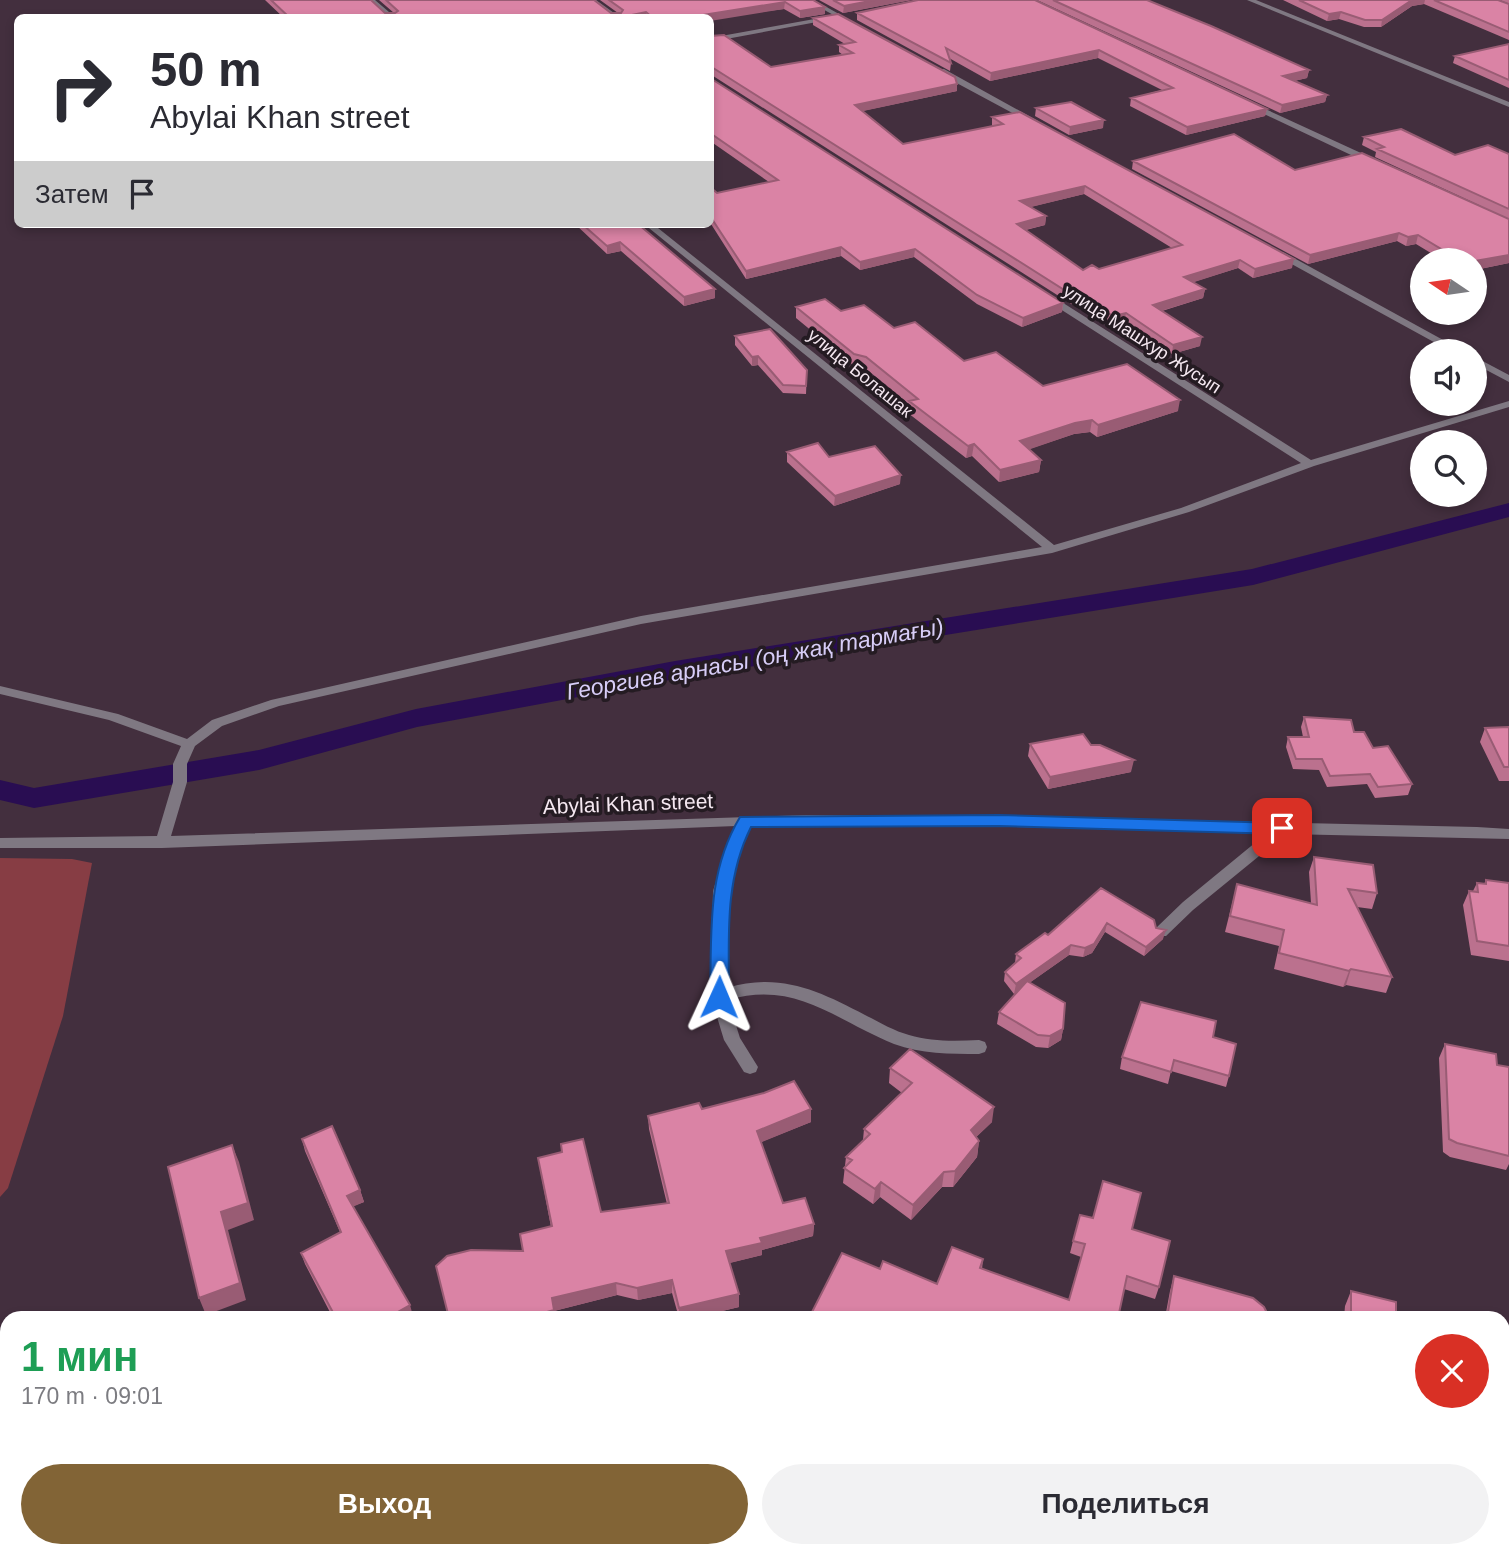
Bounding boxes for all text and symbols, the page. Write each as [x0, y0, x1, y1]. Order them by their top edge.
icon: right [35, 42, 126, 133]
text: 50 m [150, 42, 262, 96]
text: Abylai Khan street [150, 99, 410, 135]
icon: arrive [123, 175, 161, 213]
text: Затем [35, 179, 109, 209]
north arrow [1410, 248, 1488, 326]
map controls [1410, 248, 1487, 507]
street label: улица Машхур Жусып [1059, 281, 1225, 397]
street label: улица Болашак [804, 325, 916, 421]
button: sound [1410, 339, 1487, 416]
button: search [1410, 430, 1487, 507]
water label: Георгиев арнасы (оң жақ тармағы) [564, 613, 946, 705]
street label: Abylai Khan street [542, 789, 714, 818]
pin [1252, 798, 1312, 858]
icon: arrive [1263, 809, 1301, 847]
position arrow [682, 960, 756, 1034]
text: 1 мин [21, 1333, 138, 1380]
button: close [1415, 1334, 1489, 1408]
text: 170 m · 09:01 [21, 1383, 163, 1409]
button: Выход [21, 1464, 748, 1544]
button: Поделиться [762, 1464, 1489, 1544]

